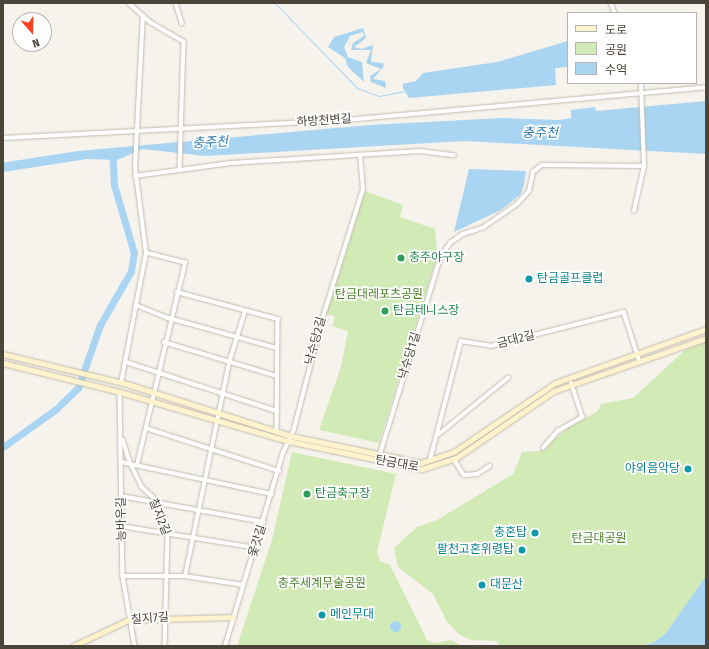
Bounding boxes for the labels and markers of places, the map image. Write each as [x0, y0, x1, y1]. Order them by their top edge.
place label: 충주야구장 [409, 251, 464, 265]
marker: 충주야구장 [396, 253, 406, 263]
place label: 탄금골프클럽 [537, 272, 603, 286]
marker: 탄금골프클럽 [524, 274, 534, 284]
place label: 탄금테니스장 [393, 304, 459, 318]
marker: 탄금테니스장 [380, 306, 390, 316]
place label: 야외음악당 [625, 462, 680, 476]
marker: 야외음악당 [683, 464, 693, 474]
place label: 탄금축구장 [315, 487, 370, 501]
marker: 탄금축구장 [302, 489, 312, 499]
place label: 충혼탑 [494, 526, 527, 540]
marker: 충혼탑 [530, 528, 540, 538]
place label: 팔천고혼위령탑 [437, 543, 514, 557]
marker: 팔천고혼위령탑 [517, 545, 527, 555]
place label: 대문산 [490, 578, 523, 592]
marker: 대문산 [477, 580, 487, 590]
place label: 메인무대 [330, 608, 374, 622]
marker: 메인무대 [317, 610, 327, 620]

